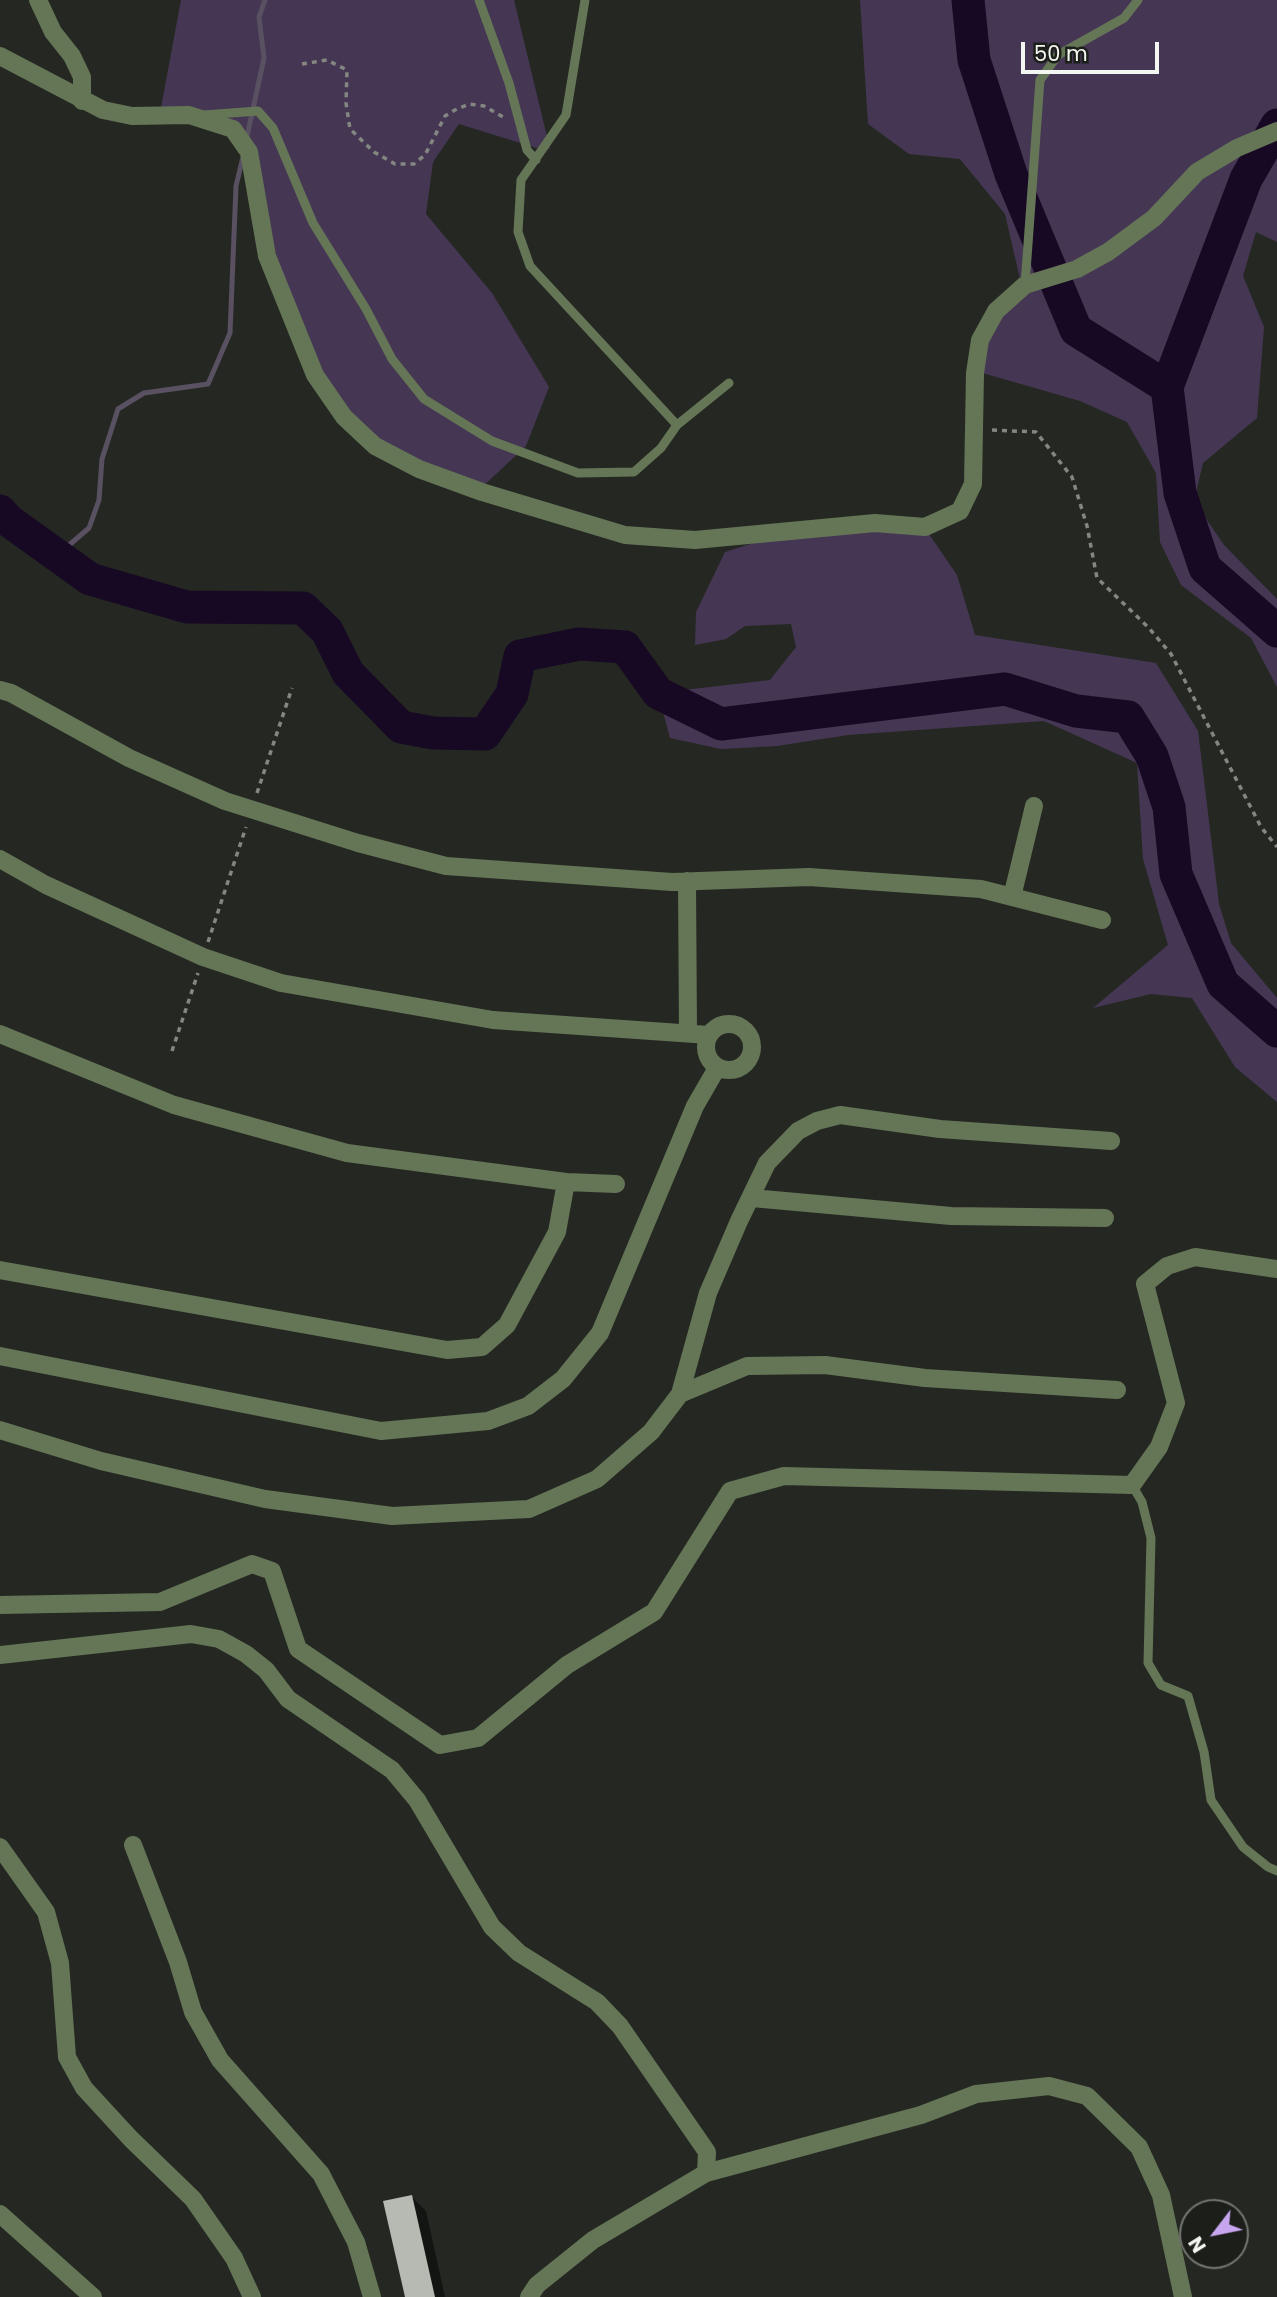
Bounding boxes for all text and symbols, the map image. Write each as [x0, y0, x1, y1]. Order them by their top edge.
scale bar [1025, 28, 1163, 72]
text: 50 m [1034, 39, 1088, 68]
north arrow [1179, 2199, 1249, 2269]
text: N [1182, 2231, 1213, 2258]

